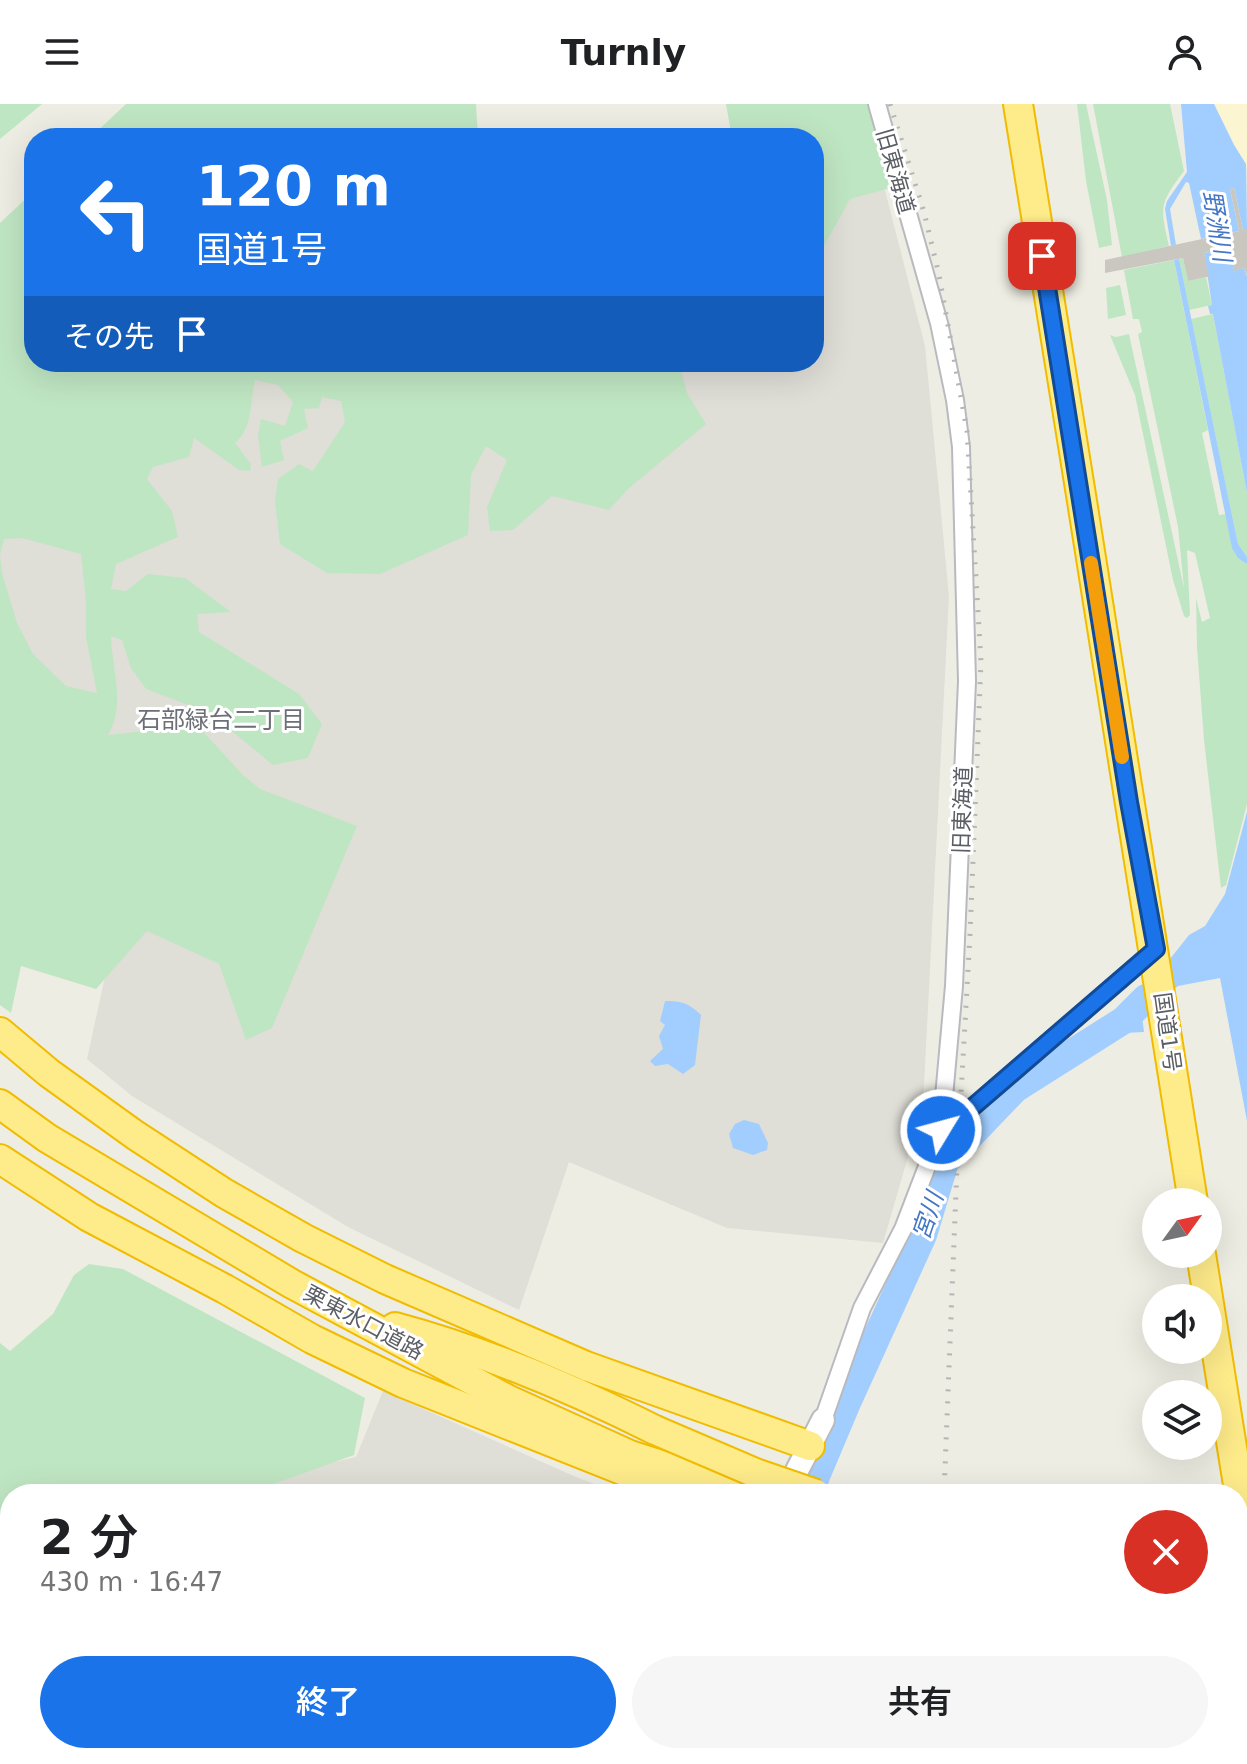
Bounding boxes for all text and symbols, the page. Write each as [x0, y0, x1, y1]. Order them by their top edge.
icon: menu [40, 30, 84, 74]
icon: person [1163, 30, 1207, 74]
text: Turnly [561, 32, 686, 73]
street label: 旧東海道 [871, 125, 920, 217]
text: 120 m [196, 153, 391, 218]
icon: left [64, 160, 168, 264]
water label: 野洲川 [1198, 188, 1237, 267]
pin [1008, 222, 1076, 290]
text: 国道1号 [196, 229, 327, 270]
icon: arrive [1020, 234, 1064, 278]
icon: arrive [170, 312, 214, 356]
text: その先 [64, 319, 154, 354]
district label: 石部緑台二丁目 [137, 706, 305, 734]
street label: 旧東海道 [948, 766, 977, 854]
street label: 国道1号 [1150, 991, 1185, 1073]
position arrow [899, 1088, 983, 1172]
water label: 宮川 [907, 1186, 950, 1243]
north arrow [1142, 1188, 1222, 1268]
map controls [1142, 1188, 1222, 1460]
street label: 栗東水口道路 [300, 1280, 428, 1364]
button: sound [1142, 1284, 1222, 1364]
button: layers [1142, 1380, 1222, 1460]
text: 2 分 [40, 1509, 138, 1565]
button: close [1124, 1510, 1208, 1594]
text: 430 m · 16:47 [40, 1567, 223, 1597]
button: 終了 [40, 1656, 616, 1748]
button: 共有 [632, 1656, 1208, 1748]

